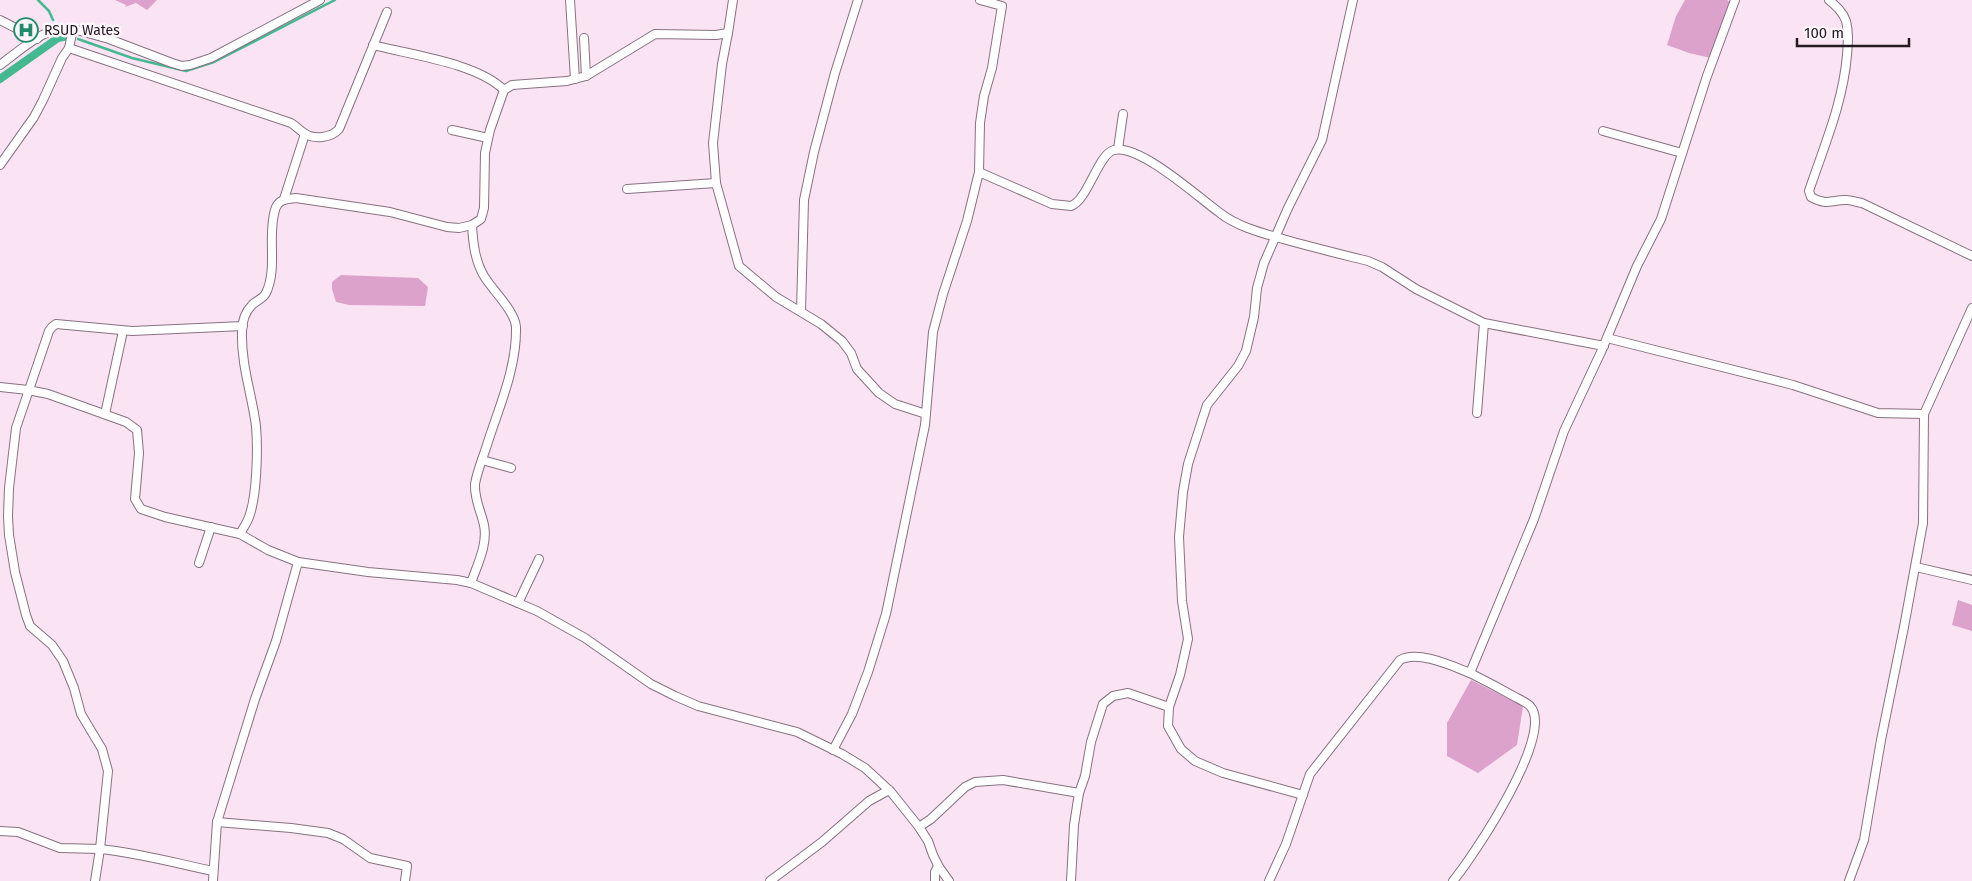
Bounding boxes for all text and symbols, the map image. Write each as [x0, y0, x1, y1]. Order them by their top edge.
scale bar [1797, 15, 1910, 47]
hospital icon: RSUD Wates [13, 17, 39, 43]
place label: RSUD Wates [44, 22, 120, 39]
text: 100 m [1804, 24, 1844, 42]

